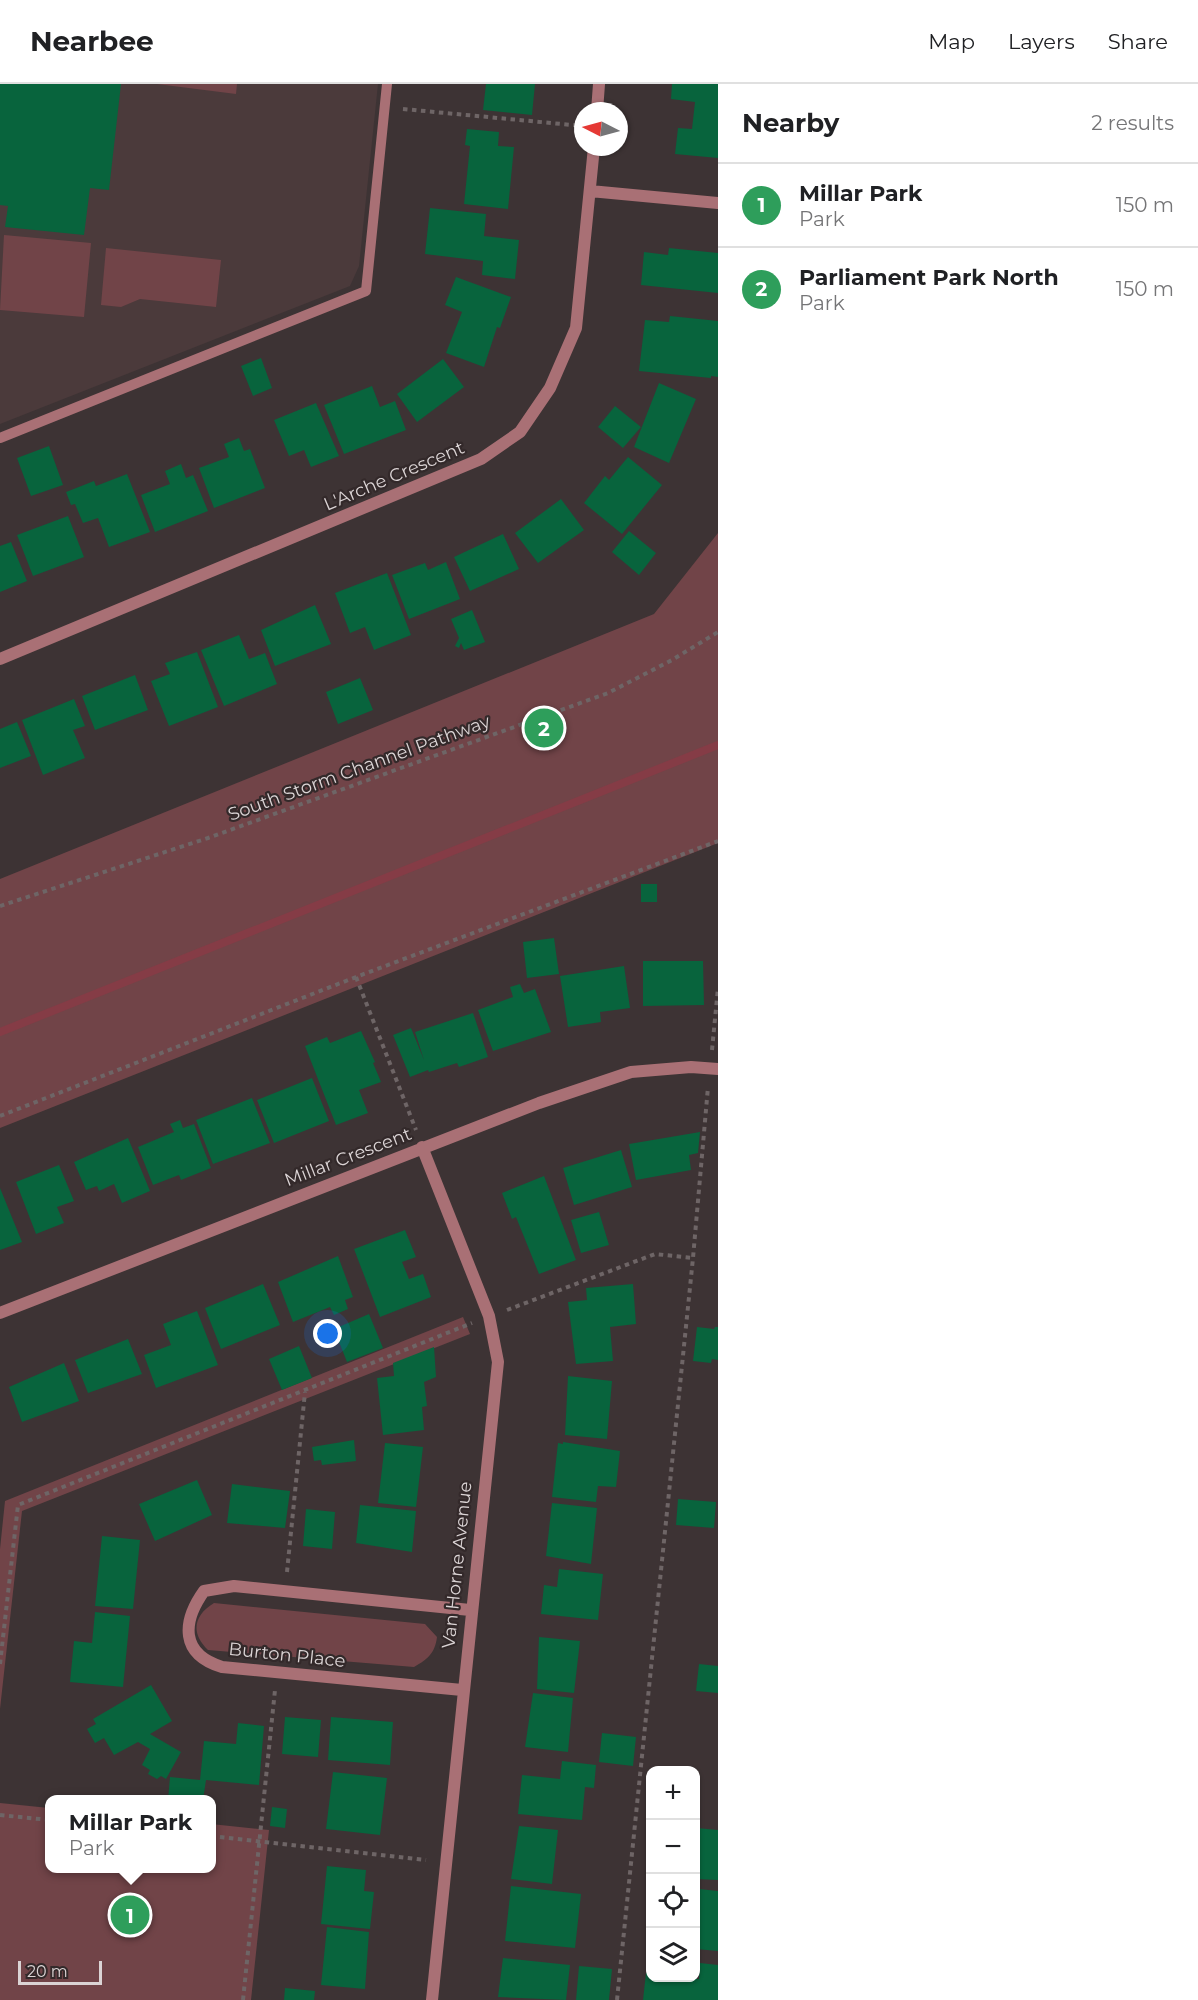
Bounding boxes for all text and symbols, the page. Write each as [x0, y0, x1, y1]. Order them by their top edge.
text: Nearbee [30, 24, 154, 58]
text: Map [928, 29, 975, 54]
text: Layers [1008, 29, 1075, 54]
text: Share [1108, 29, 1168, 54]
north arrow [574, 102, 628, 156]
text: Nearby [742, 107, 839, 139]
text: 2 results [1091, 111, 1174, 135]
text: Millar Park [799, 180, 922, 207]
text: 1 [758, 193, 765, 217]
text: 150 m [1116, 193, 1174, 217]
text: Park [799, 207, 845, 231]
text: Parliament Park North [799, 264, 1059, 291]
text: 2 [756, 277, 767, 301]
text: 150 m [1116, 277, 1174, 301]
text: Park [799, 291, 845, 315]
street label: L'Arche Crescent [320, 436, 468, 516]
pin: 2 [524, 706, 564, 750]
street label: South Storm Channel Pathway [225, 710, 493, 826]
street label: Millar Crescent [282, 1123, 414, 1191]
your location [313, 1319, 342, 1348]
street label: Van Horne Avenue [437, 1480, 477, 1650]
street label: Burton Place [227, 1638, 347, 1672]
map controls [646, 1766, 700, 1982]
button: + [646, 1766, 700, 1820]
popup [45, 1795, 216, 1873]
text: Millar Park [69, 1809, 192, 1836]
button: − [646, 1820, 700, 1874]
text: Park [69, 1836, 115, 1860]
button: locate [646, 1874, 700, 1928]
pin: 1 [110, 1892, 150, 1938]
button: layers [646, 1928, 700, 1982]
scale bar [18, 1958, 102, 1986]
text: 20 m [27, 1962, 68, 1981]

